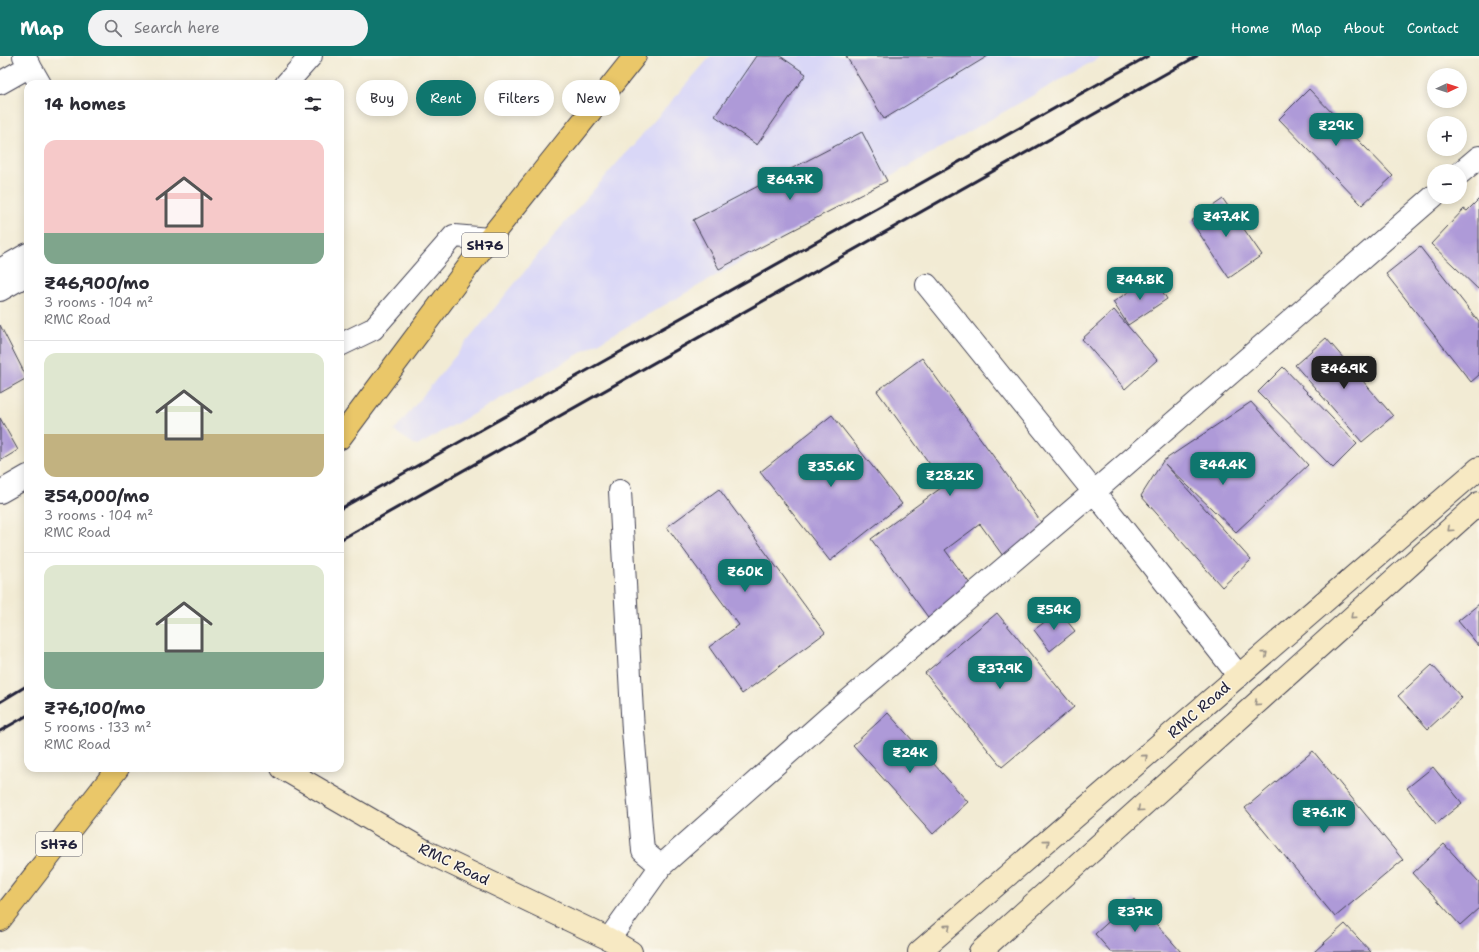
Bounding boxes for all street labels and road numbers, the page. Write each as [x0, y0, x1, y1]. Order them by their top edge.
road number: SH76 [462, 233, 508, 257]
street label: RMC Road [1163, 677, 1235, 743]
road number: SH76 [36, 832, 82, 856]
street label: RMC Road [415, 838, 493, 890]

